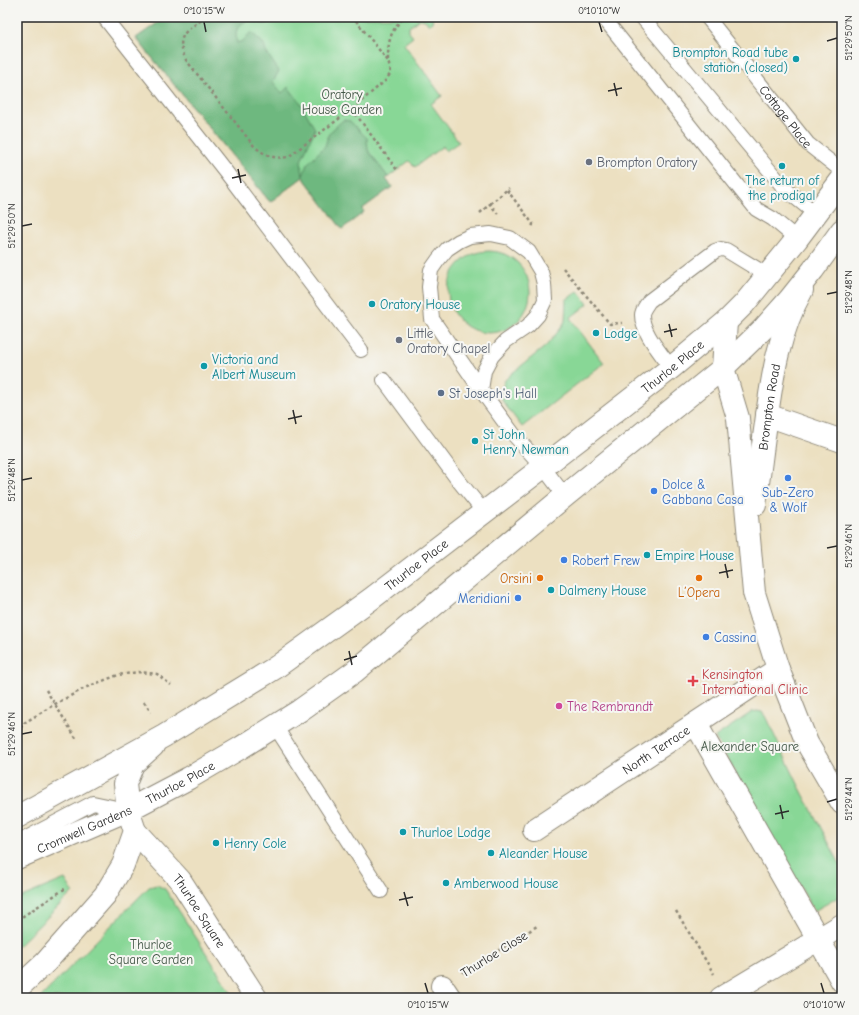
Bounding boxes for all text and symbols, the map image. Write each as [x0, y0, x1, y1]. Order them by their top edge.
text: 0°10'15"W [183, 5, 225, 17]
text: 0°10'10"W [578, 5, 620, 17]
text: 51°29'50"N [843, 15, 855, 61]
place label: Brompton Road tube station (closed) [673, 45, 788, 75]
marker: Brompton Road tube station (closed) [791, 54, 801, 64]
street label: Cottage Place [757, 82, 816, 151]
park label: Oratory House Garden [302, 87, 382, 117]
place label: Brompton Oratory [597, 155, 698, 170]
marker: Brompton Oratory [584, 157, 594, 167]
marker: The return of the prodigal [777, 161, 787, 171]
place label: The return of the prodigal [745, 173, 820, 203]
text: 51°29'50"N [6, 203, 18, 249]
text: 51°29'48"N [843, 270, 855, 314]
place label: Oratory House [380, 297, 461, 312]
marker: Oratory House [367, 299, 377, 309]
place label: Little Oratory Chapel [407, 326, 490, 356]
place label: Lodge [604, 326, 638, 341]
marker: Lodge [591, 328, 601, 338]
marker: Little Oratory Chapel [394, 335, 404, 345]
street label: Thurloe Place [638, 336, 707, 396]
place label: Victoria and Albert Museum [212, 352, 296, 382]
marker: Victoria and Albert Museum [199, 361, 209, 371]
street label: Brompton Road [755, 362, 783, 451]
place label: St Joseph's Hall [449, 386, 537, 401]
marker: St Joseph's Hall [436, 388, 446, 398]
place label: St John Henry Newman [483, 427, 569, 457]
marker: St John Henry Newman [470, 436, 480, 446]
text: 51°29'48"N [6, 458, 18, 502]
marker: Sub-Zero & Wolf [783, 473, 793, 483]
place label: Dolce & Gabbana Casa [662, 477, 744, 507]
place label: Sub-Zero & Wolf [762, 485, 814, 515]
marker: Dolce & Gabbana Casa [649, 486, 659, 496]
text: 51°29'46"N [843, 524, 855, 568]
street label: Thurloe Place [381, 535, 451, 593]
place label: Empire House [655, 548, 735, 563]
marker: Empire House [642, 550, 652, 560]
place label: Robert Frew [572, 553, 640, 568]
marker: Robert Frew [559, 555, 569, 565]
place label: Orsini [500, 571, 532, 586]
marker: Orsini [535, 573, 545, 583]
marker: L’Opera [694, 573, 704, 583]
place label: Dalmeny House [559, 583, 647, 598]
marker: Dalmeny House [546, 585, 556, 595]
place label: L’Opera [678, 585, 720, 600]
place label: Meridiani [458, 591, 510, 606]
marker: Meridiani [513, 593, 523, 603]
place label: Cassina [714, 630, 756, 645]
marker: Cassina [701, 632, 711, 642]
place label: Kensington International Clinic [702, 667, 808, 697]
marker: Kensington International Clinic [687, 675, 699, 687]
place label: The Rembrandt [567, 699, 654, 714]
marker: The Rembrandt [554, 701, 564, 711]
text: 51°29'46"N [6, 712, 18, 756]
street label: North Terrace [619, 722, 693, 777]
park label: Alexander Square [701, 739, 800, 754]
street label: Thurloe Place [143, 757, 217, 807]
text: 51°29'44"N [843, 777, 855, 821]
street label: Cromwell Gardens [34, 802, 134, 856]
place label: Thurloe Lodge [411, 825, 491, 840]
marker: Thurloe Lodge [398, 827, 408, 837]
place label: Henry Cole [224, 836, 287, 851]
marker: Henry Cole [211, 838, 221, 848]
place label: Aleander House [499, 846, 588, 861]
marker: Aleander House [486, 848, 496, 858]
street label: Thurloe Square [170, 871, 229, 951]
place label: Amberwood House [454, 876, 559, 891]
marker: Amberwood House [441, 878, 451, 888]
street label: Thurloe Close [458, 927, 530, 980]
park label: Thurloe Square Garden [109, 937, 193, 967]
text: 0°10'15"W [407, 999, 449, 1011]
text: 0°10'10"W [803, 999, 845, 1011]

